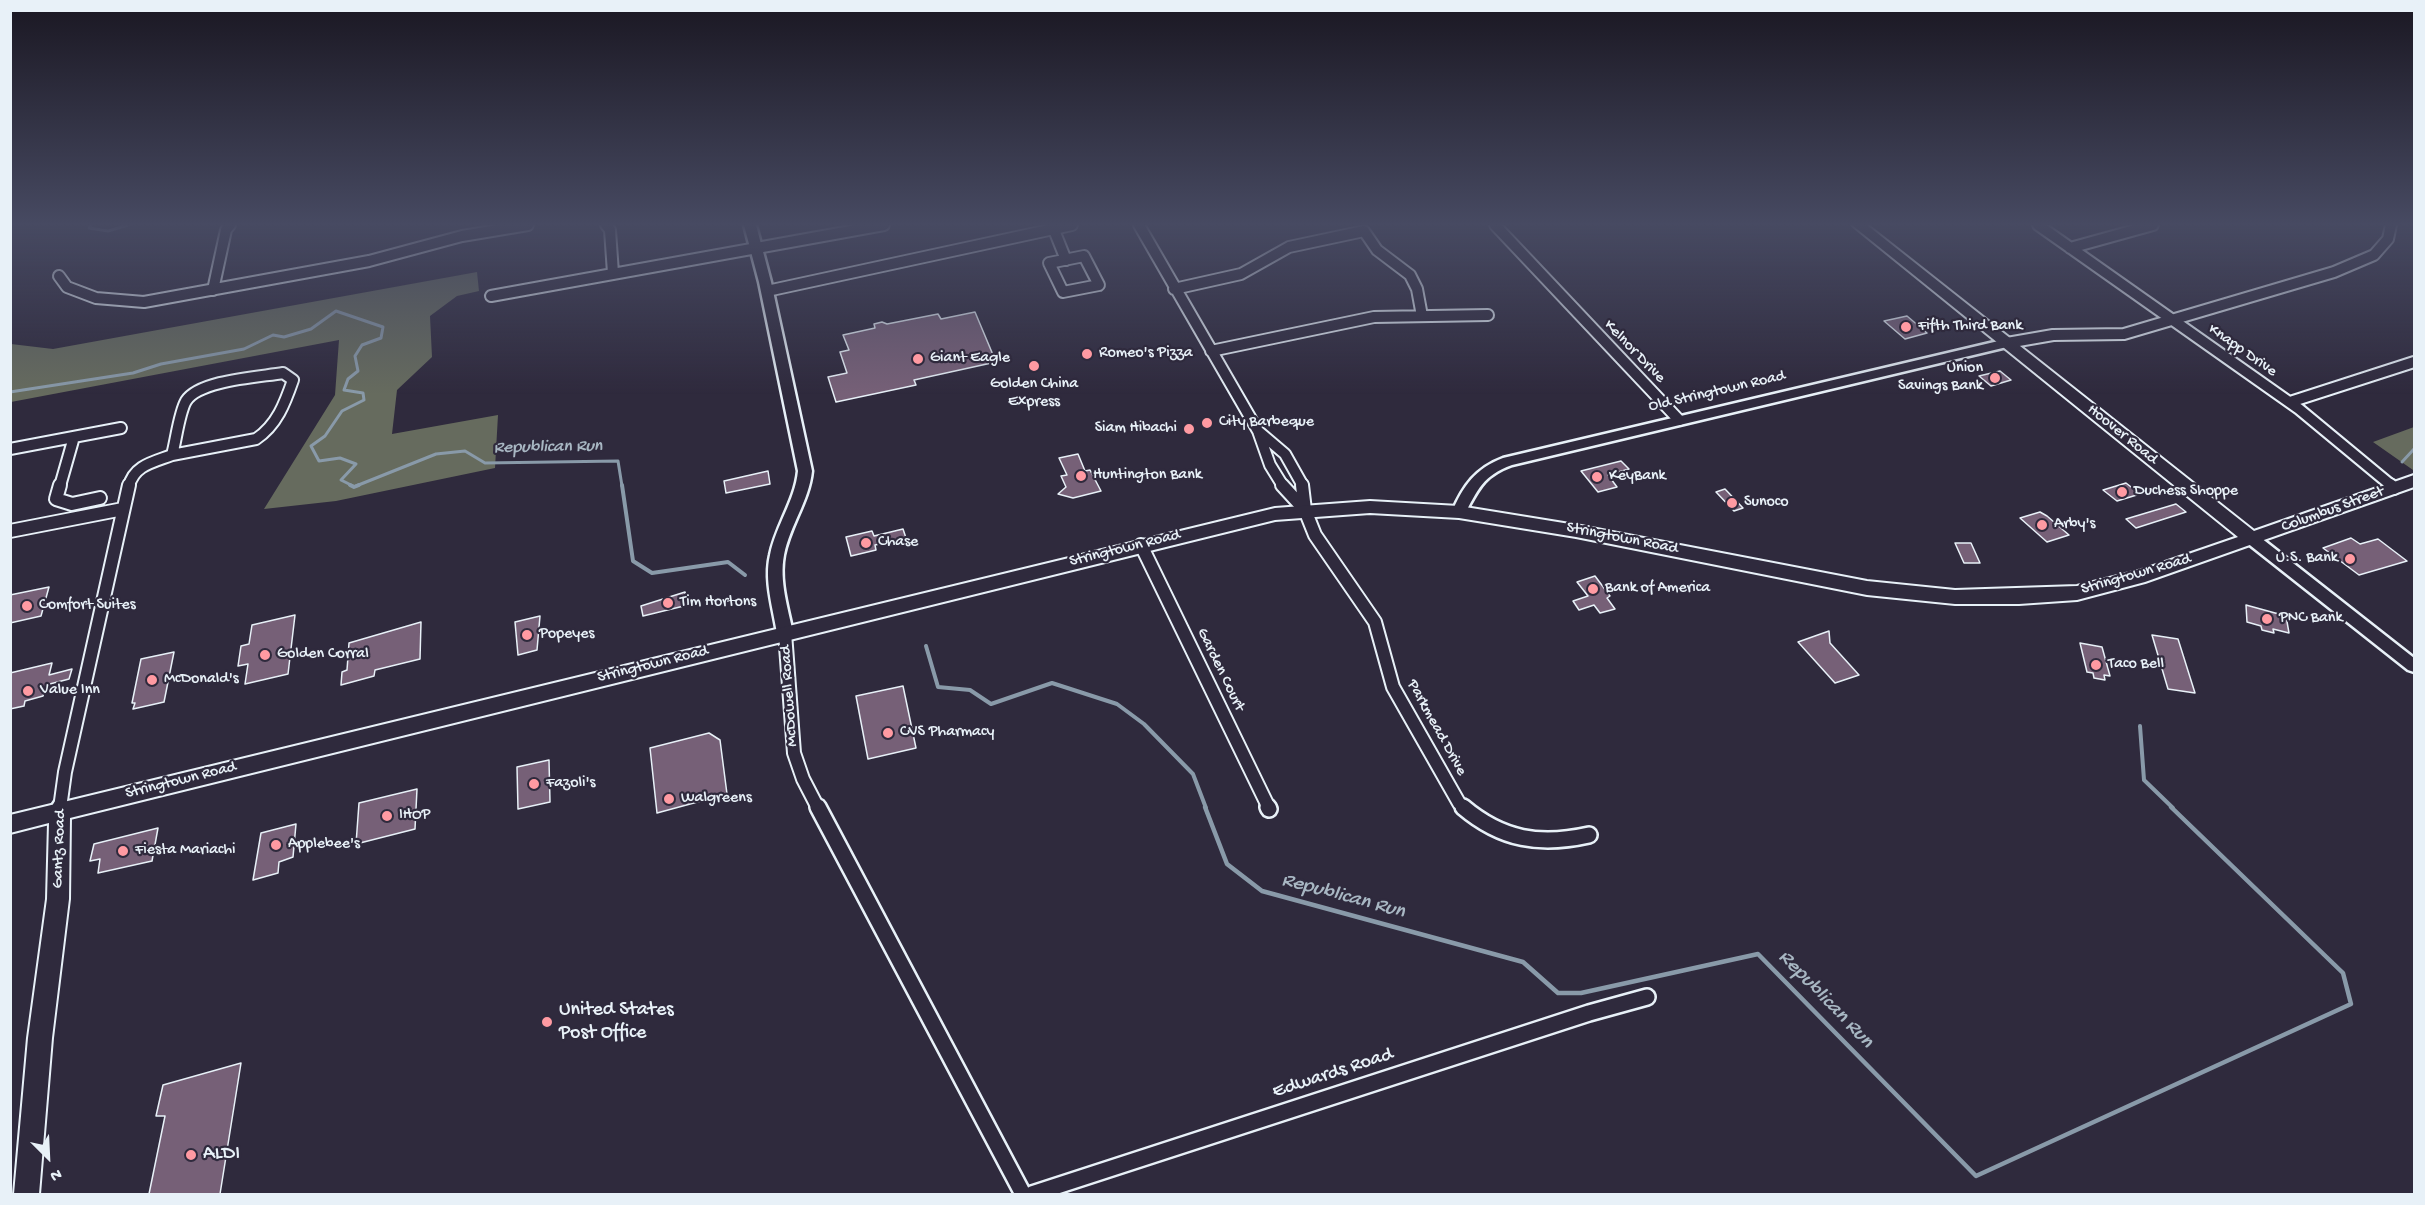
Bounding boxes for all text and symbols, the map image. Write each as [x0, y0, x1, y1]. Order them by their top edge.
street label: Kelnor Drive [1599, 316, 1669, 388]
place label: Fifth Third Bank [1918, 317, 2022, 337]
marker: Fifth Third Bank [1899, 320, 1913, 334]
street label: Knapp Drive [2204, 320, 2280, 382]
place label: Romeo's Pizza [1099, 344, 1193, 364]
marker: Romeo's Pizza [1080, 347, 1094, 361]
place label: Giant Eagle [930, 349, 1010, 369]
marker: Giant Eagle [911, 352, 925, 366]
marker: Golden China Express [1027, 359, 1041, 373]
place label: Union Savings Bank [1898, 359, 1983, 397]
street label: Old Stringtown Road [1647, 367, 1787, 417]
marker: Union Savings Bank [1988, 371, 2002, 385]
place label: Golden China Express [990, 375, 1078, 413]
street label: Hoover Road [2083, 401, 2161, 469]
place label: City Barbeque [1219, 413, 1314, 433]
marker: City Barbeque [1200, 416, 1214, 430]
place label: Siam Hibachi [1095, 419, 1177, 439]
marker: Siam Hibachi [1182, 422, 1196, 436]
water label: Republican Run [493, 436, 603, 460]
place label: Huntington Bank [1093, 466, 1202, 486]
place label: KeyBank [1609, 467, 1666, 487]
marker: Huntington Bank [1074, 469, 1088, 483]
marker: KeyBank [1590, 470, 1604, 484]
place label: Duchess Shoppe [2134, 482, 2238, 502]
street label: Columbus Street [2279, 483, 2387, 537]
marker: Duchess Shoppe [2115, 485, 2129, 499]
place label: Sunoco [1744, 493, 1789, 513]
marker: Sunoco [1725, 496, 1739, 510]
place label: Arby's [2054, 515, 2095, 535]
marker: Arby's [2035, 518, 2049, 532]
street label: Stringtown Road [1565, 519, 1679, 559]
street label: Stringtown Road [1068, 526, 1182, 572]
place label: Chase [878, 533, 918, 553]
marker: Chase [859, 536, 873, 550]
place label: U.S. Bank [2276, 549, 2338, 569]
street label: Stringtown Road [2079, 550, 2193, 600]
marker: U.S. Bank [2343, 552, 2357, 566]
place label: Bank of America [1605, 579, 1710, 599]
marker: Bank of America [1586, 582, 1600, 596]
place label: Tim Hortons [680, 593, 756, 613]
place label: Comfort Suites [39, 596, 136, 616]
marker: Tim Hortons [661, 596, 675, 610]
marker: Comfort Suites [20, 599, 34, 613]
place label: PNC Bank [2279, 609, 2343, 629]
marker: PNC Bank [2260, 612, 2274, 626]
place label: Popeyes [539, 625, 594, 645]
street label: Garden Court [1192, 625, 1248, 715]
marker: Popeyes [520, 628, 534, 642]
street label: Stringtown Road [596, 642, 710, 688]
place label: Golden Corral [277, 645, 369, 665]
street label: McDowell Road [777, 645, 803, 747]
marker: Golden Corral [258, 648, 272, 662]
place label: Taco Bell [2108, 655, 2164, 675]
marker: Taco Bell [2089, 658, 2103, 672]
place label: McDonald's [164, 670, 239, 690]
marker: McDonald's [145, 673, 159, 687]
street label: Parkmead Drive [1402, 677, 1470, 779]
place label: Value Inn [40, 681, 100, 701]
marker: Value Inn [21, 684, 35, 698]
place label: CVS Pharmacy [900, 723, 994, 743]
marker: CVS Pharmacy [881, 726, 895, 740]
street label: Stringtown Road [124, 758, 238, 804]
place label: Fazoli's [546, 774, 595, 794]
marker: Fazoli's [527, 777, 541, 791]
place label: Walgreens [681, 789, 752, 809]
marker: Walgreens [662, 792, 676, 806]
place label: IHOP [399, 806, 430, 826]
street label: Gantz Road [49, 809, 71, 889]
marker: IHOP [380, 809, 394, 823]
place label: Applebee's [288, 835, 360, 855]
marker: Applebee's [269, 838, 283, 852]
place label: Fiesta Mariachi [135, 841, 236, 861]
marker: Fiesta Mariachi [116, 844, 130, 858]
water label: Republican Run [1278, 868, 1408, 926]
water label: Republican Run [1772, 946, 1878, 1054]
place label: United States Post Office [559, 999, 674, 1046]
marker: United States Post Office [540, 1015, 554, 1029]
street label: Edwards Road [1270, 1043, 1396, 1105]
north arrow [18, 1127, 78, 1187]
place label: ALDI [203, 1143, 240, 1167]
marker: ALDI [184, 1148, 198, 1162]
text: N [47, 1163, 64, 1185]

